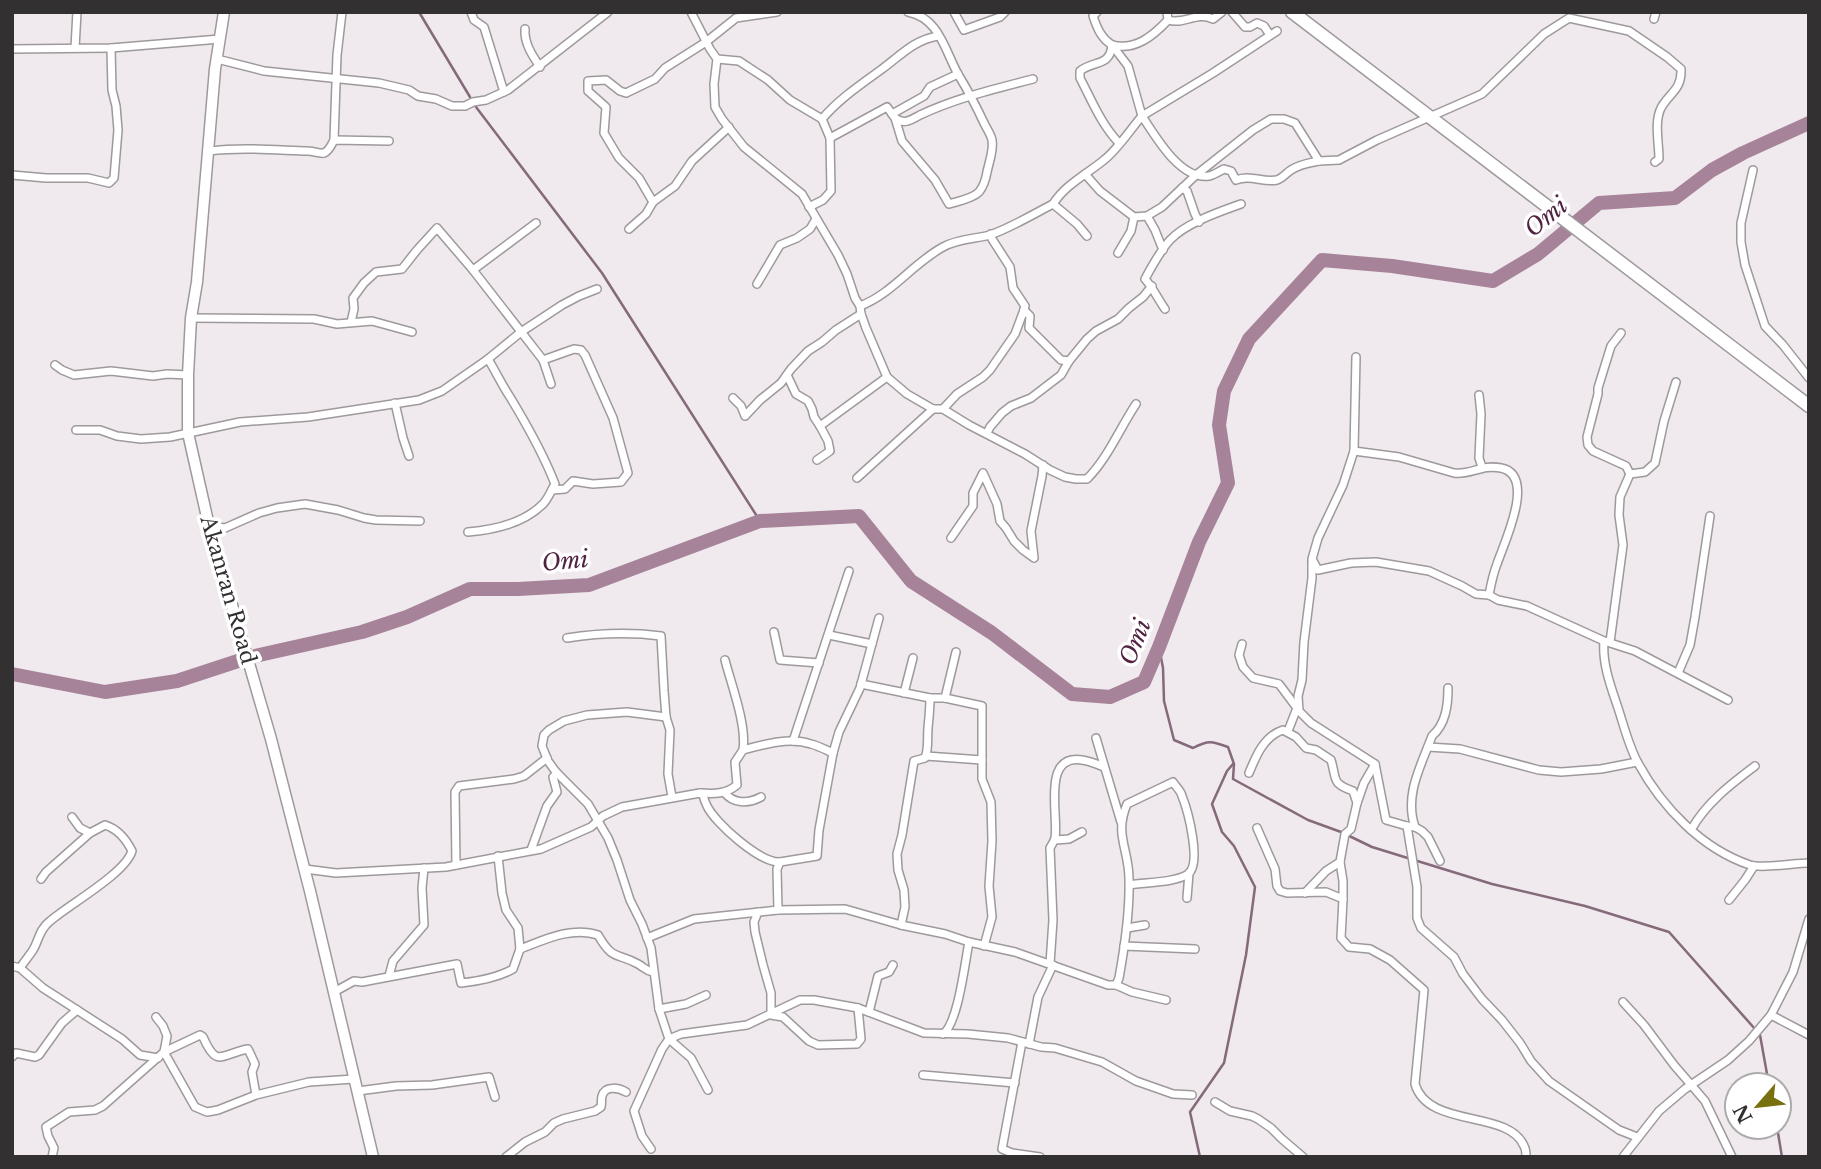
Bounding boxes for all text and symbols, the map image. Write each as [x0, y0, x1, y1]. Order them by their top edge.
water label: Omi [1519, 191, 1573, 243]
street label: Akanran Road [194, 512, 262, 667]
water label: Omi [540, 545, 590, 577]
water label: Omi [1113, 615, 1157, 669]
north arrow [1723, 1071, 1793, 1141]
text: N [1729, 1100, 1758, 1127]

